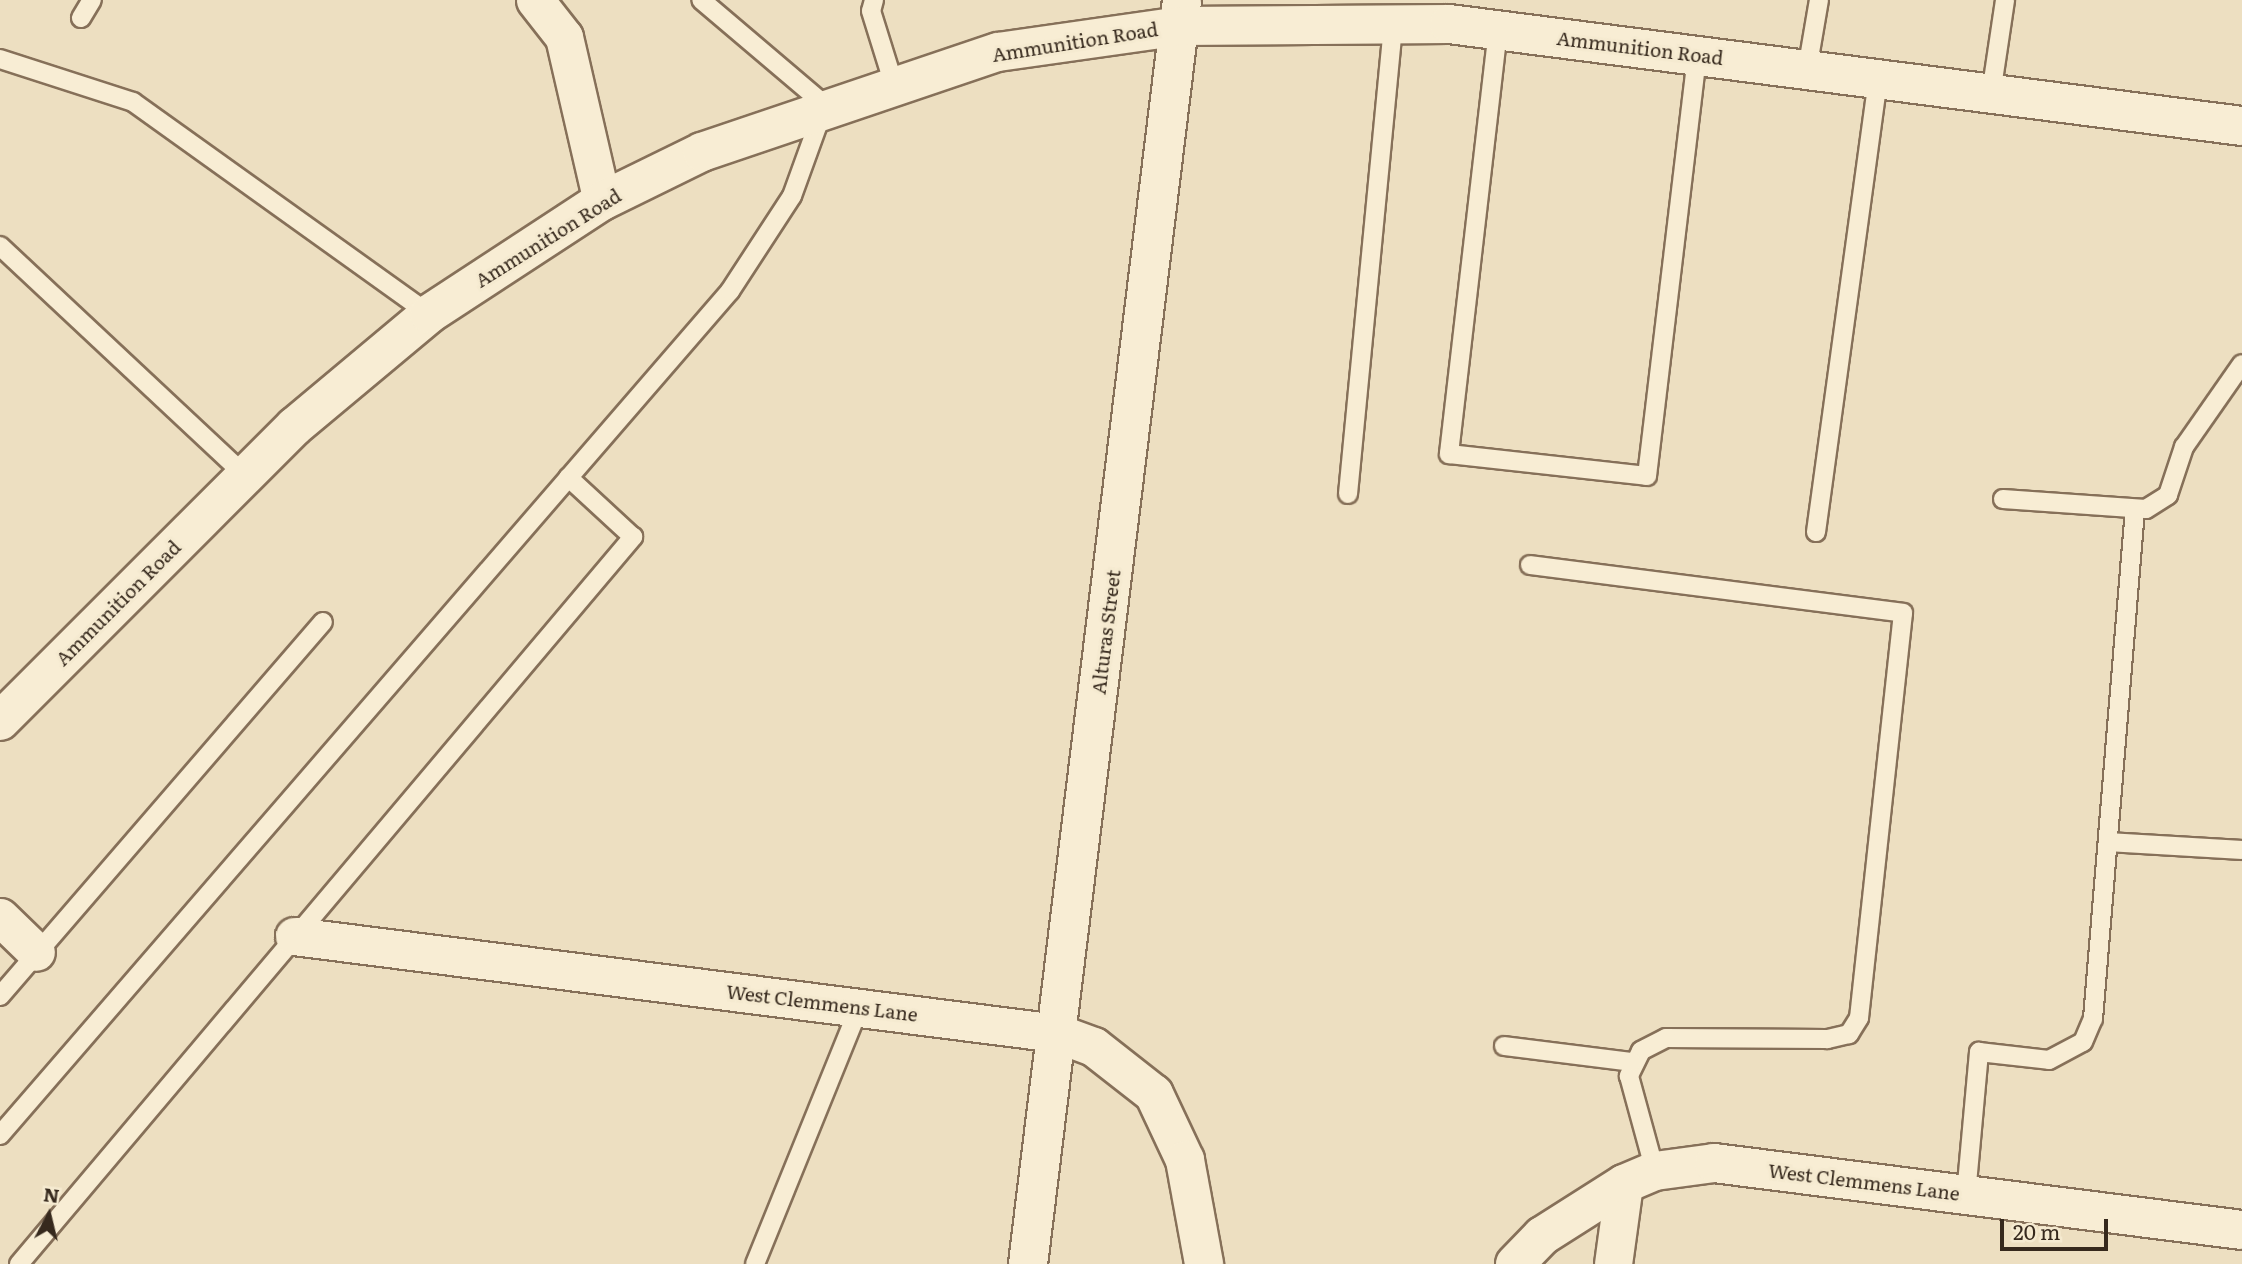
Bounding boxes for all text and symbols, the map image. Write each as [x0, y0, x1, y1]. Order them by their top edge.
street label: Ammunition Road [990, 18, 1160, 66]
street label: Ammunition Road [1555, 26, 1725, 70]
street label: Ammunition Road [471, 184, 625, 292]
street label: Ammunition Road [51, 536, 185, 670]
street label: Alturas Street [1087, 568, 1125, 696]
street label: West Clemmens Lane [725, 980, 919, 1026]
street label: West Clemmens Lane [1767, 1159, 1961, 1205]
text: N [42, 1179, 61, 1209]
north arrow [14, 1180, 84, 1250]
scale bar [2004, 1204, 2112, 1248]
text: 20 m [2013, 1215, 2060, 1246]

